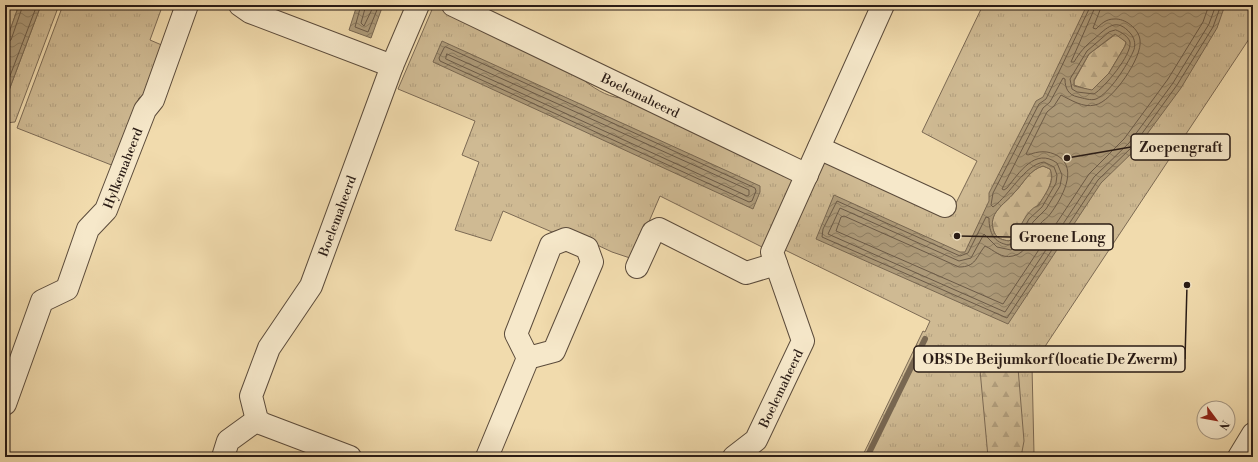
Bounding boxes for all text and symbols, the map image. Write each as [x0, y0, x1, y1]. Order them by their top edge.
street label: Boelemaheerd [597, 70, 683, 122]
street label: Hylkemaheerd [100, 125, 147, 211]
callout: Zoepengraft [1131, 134, 1230, 160]
text: Zoepengraft [1140, 139, 1224, 157]
street label: Boelemaheerd [315, 173, 360, 260]
callout: Groene Long [1011, 224, 1113, 250]
text: Groene Long [1019, 229, 1106, 247]
street label: Boelemaheerd [755, 346, 807, 432]
callout: OBS De Beijumkorf (locatie De Zwerm) [914, 346, 1185, 372]
text: OBS De Beijumkorf (locatie De Zwerm) [923, 351, 1177, 369]
north arrow [1196, 400, 1236, 440]
text: N [1215, 417, 1232, 432]

